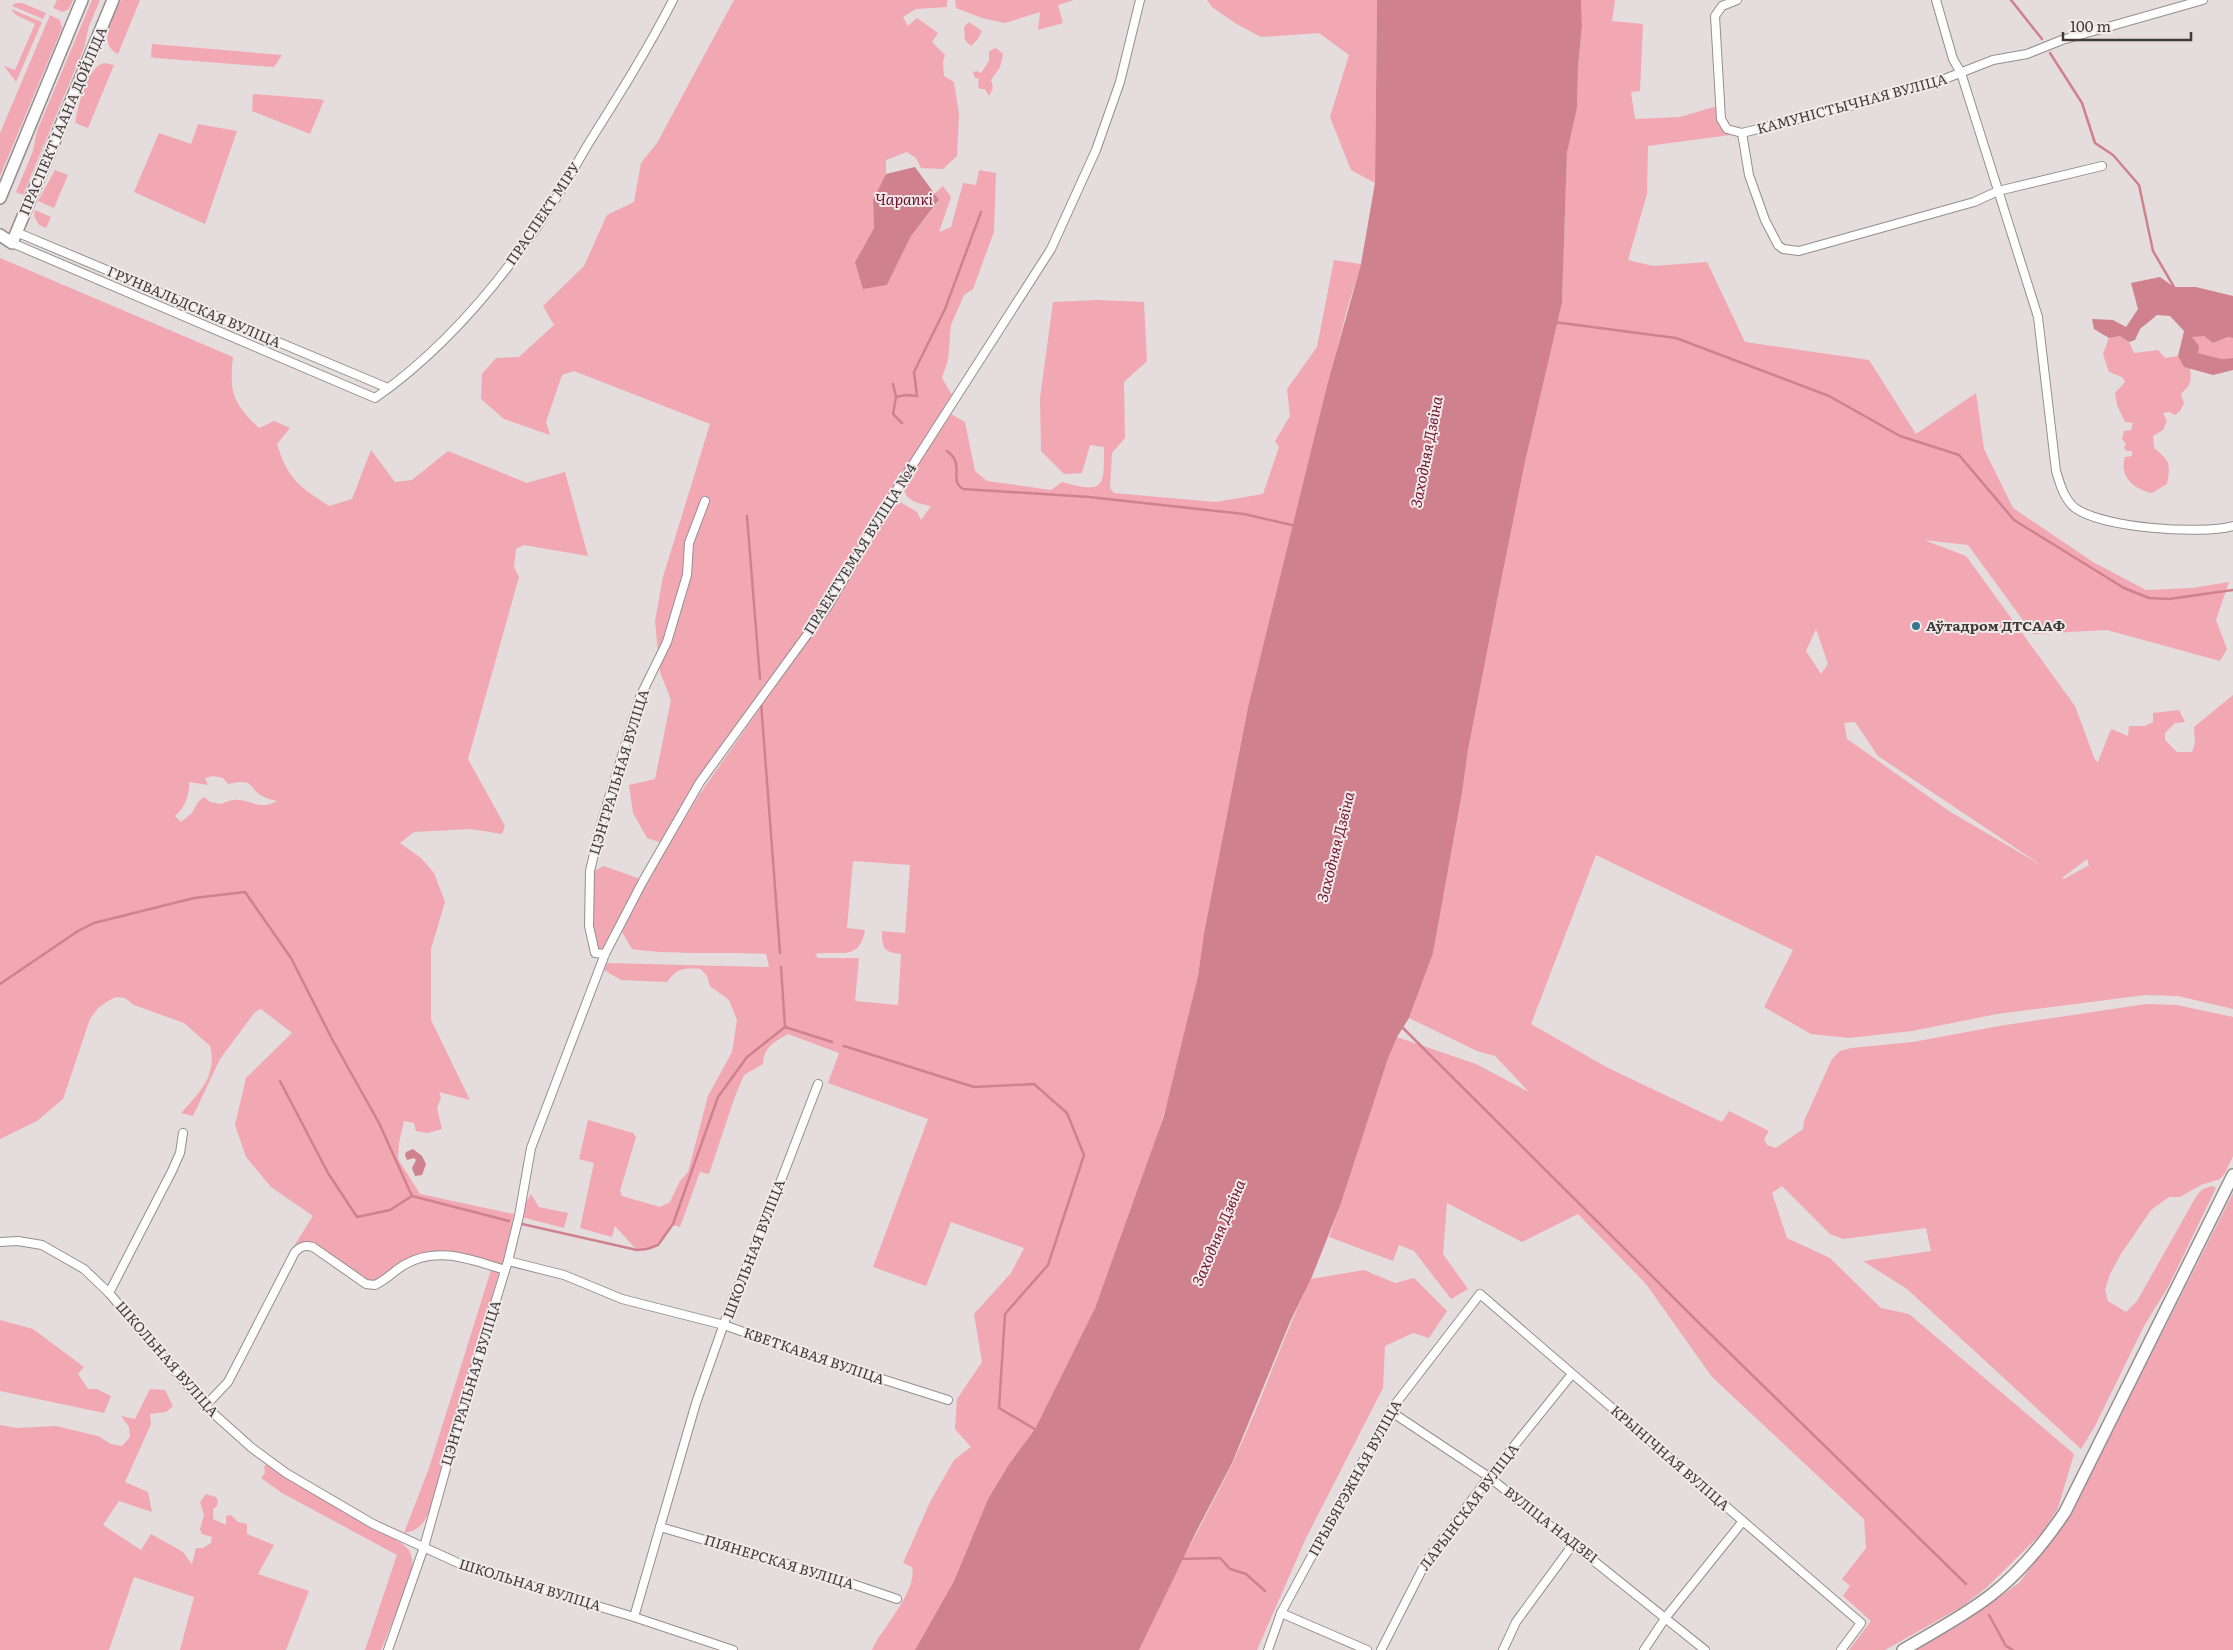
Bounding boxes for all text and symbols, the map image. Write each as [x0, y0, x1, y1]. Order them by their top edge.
scale bar [2063, 10, 2190, 42]
text: 100 m [2070, 14, 2111, 37]
street label: ПРАСПЕКТ ІААНА ДОЙЛІДА [13, 23, 111, 218]
street label: КАМУНІСТЫЧНАЯ ВУЛІЦА [1754, 68, 1950, 138]
street label: ПРАСПЕКТ МІРУ [500, 157, 584, 269]
water label: Чарапкі [875, 187, 934, 210]
street label: ГРУНВАЛЬДСКАЯ ВУЛІЦА [105, 260, 285, 352]
water label: Заходняя Дзвіна [1403, 393, 1448, 510]
street label: ПРАЕКТУЕМАЯ ВУЛІЦА №4 [798, 459, 920, 638]
place label: Аўтадром ДТСААФ [1926, 615, 2065, 635]
marker: Аўтадром ДТСААФ [1910, 620, 1922, 632]
street label: ЦЭНТРАЛЬНАЯ ВУЛІЦА [583, 686, 653, 857]
water label: Заходняя Дзвіна [1310, 788, 1360, 905]
water label: Заходняя Дзвіна [1185, 1175, 1251, 1289]
street label: ШКОЛЬНАЯ ВУЛІЦА [717, 1176, 789, 1321]
street label: ШКОЛЬНАЯ ВУЛІЦА [112, 1296, 224, 1421]
street label: ЦЭНТРАЛЬНАЯ ВУЛІЦА [435, 1297, 505, 1468]
street label: КВЕТКАВАЯ ВУЛІЦА [741, 1322, 888, 1389]
street label: ПРЫБЯРЭЖНАЯ ВУЛІЦА [1303, 1395, 1406, 1559]
street label: КРЫНІЧНАЯ ВУЛІЦА [1607, 1400, 1735, 1515]
street label: ЛАРЫНСКАЯ ВУЛІЦА [1414, 1438, 1523, 1574]
street label: ВУЛІЦА НАДЗЕІ [1501, 1481, 1603, 1567]
street label: ПІЯНЕРСКАЯ ВУЛІЦА [702, 1529, 857, 1594]
street label: ШКОЛЬНАЯ ВУЛІЦА [457, 1553, 604, 1615]

